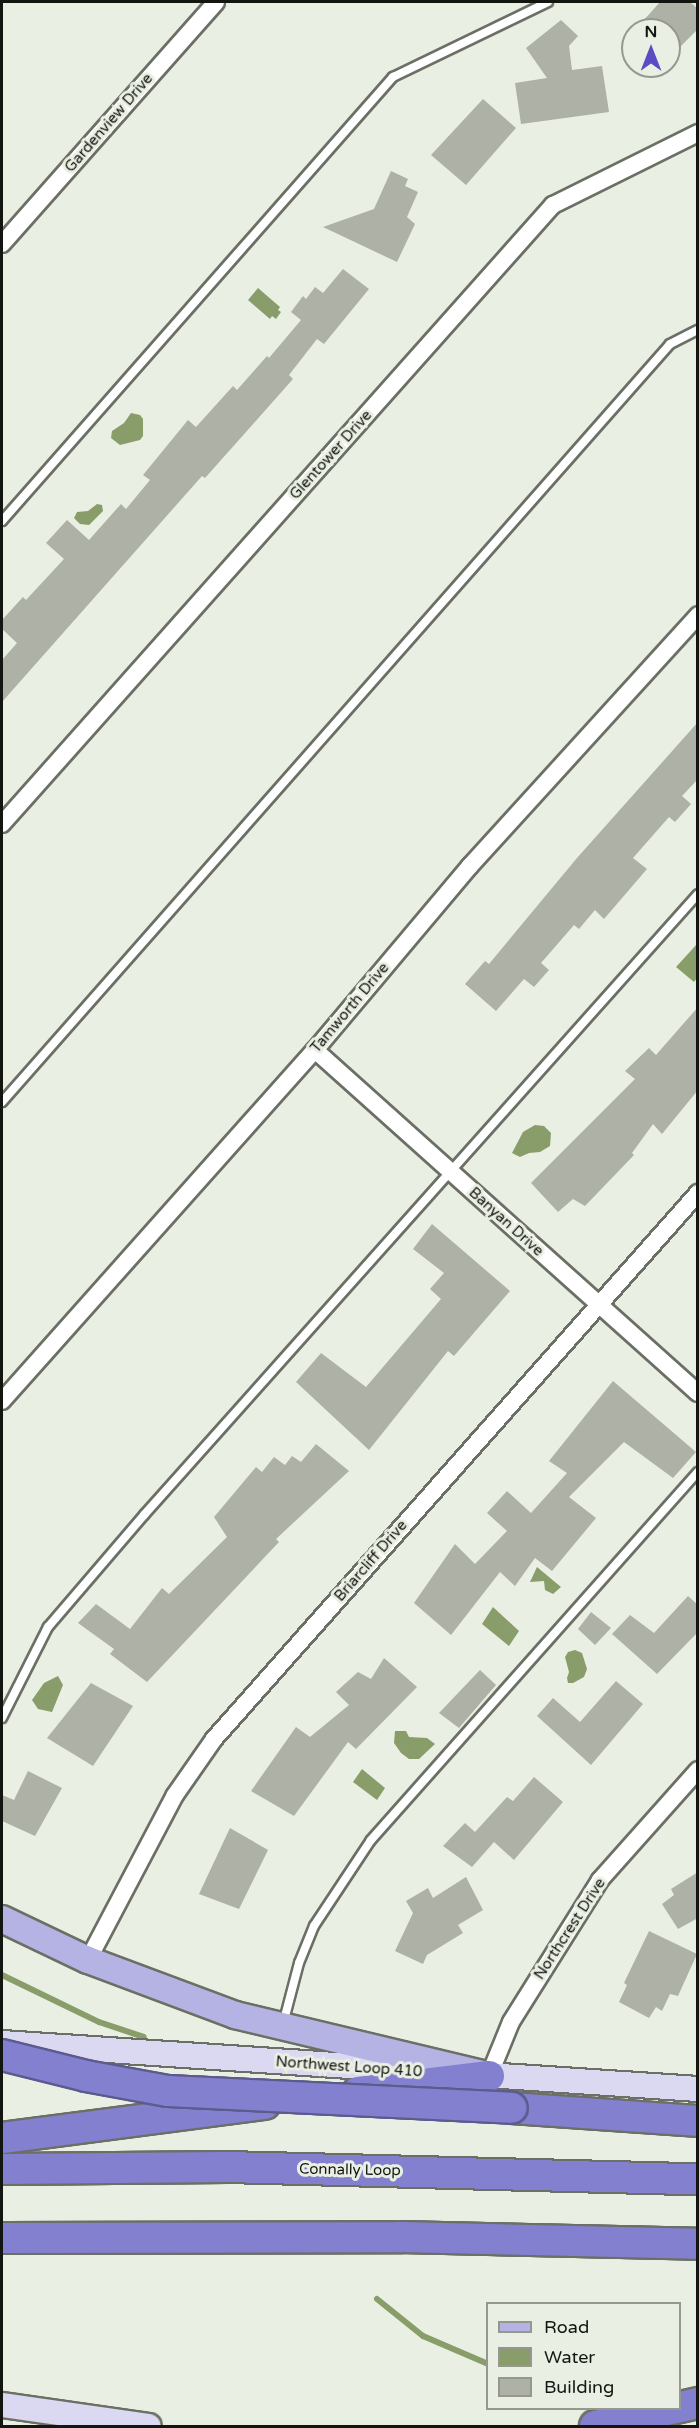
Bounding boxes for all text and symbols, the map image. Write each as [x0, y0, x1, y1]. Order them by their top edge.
north arrow [621, 18, 681, 78]
text: N [645, 22, 657, 42]
street label: Gardenview Drive [61, 70, 157, 176]
street label: Glentower Drive [286, 407, 376, 503]
street label: Tamworth Drive [307, 959, 393, 1057]
street label: Banyan Drive [465, 1184, 547, 1260]
street label: Briarcliff Drive [331, 1517, 411, 1605]
street label: Northcrest Drive [531, 1875, 609, 1983]
street label: Northwest Loop 410 [275, 2053, 423, 2081]
street label: Connally Loop [299, 2160, 401, 2180]
legend [486, 2302, 681, 2410]
text: Road [544, 2316, 589, 2338]
text: Water [544, 2346, 595, 2368]
text: Building [544, 2376, 614, 2398]

